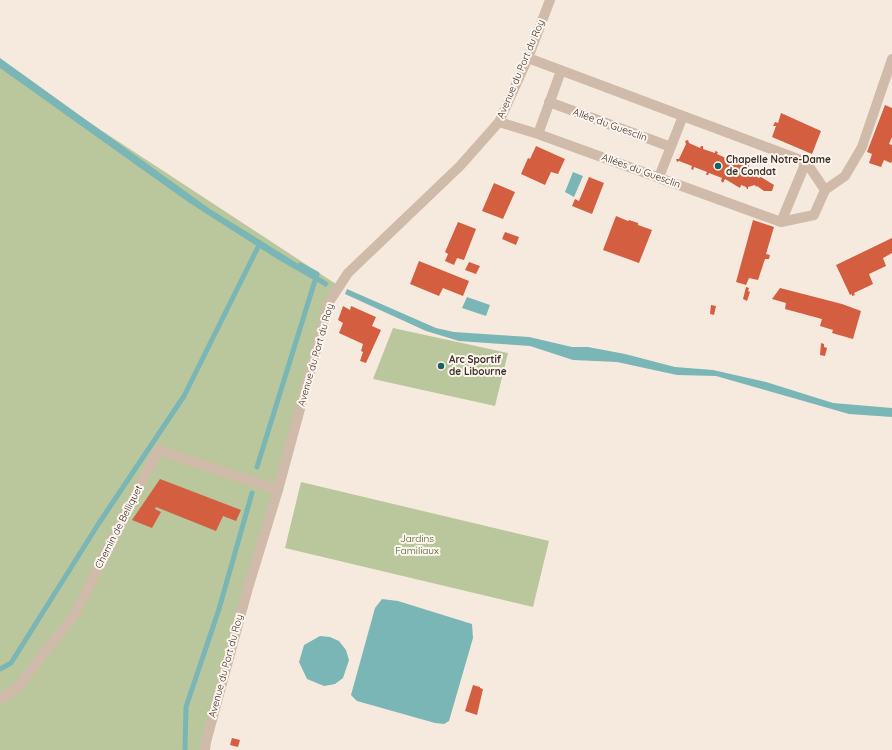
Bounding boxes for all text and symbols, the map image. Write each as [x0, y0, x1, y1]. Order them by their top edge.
street label: Avenue du Port du Roy [495, 18, 547, 120]
street label: Allée du Guesclin [571, 106, 649, 144]
street label: Allées du Guesclin [600, 151, 682, 191]
place label: Chapelle Notre-Dame de Condat [726, 154, 831, 178]
marker: Chapelle Notre-Dame de Condat [713, 161, 723, 171]
street label: Avenue du Port du Roy [296, 302, 336, 408]
place label: Arc Sportif de Libourne [449, 354, 507, 378]
marker: Arc Sportif de Libourne [436, 361, 446, 371]
street label: Chemin de Belliquet [93, 483, 145, 571]
park label: Jardins Familiaux [395, 533, 439, 556]
street label: Avenue du Port du Roy [206, 613, 246, 719]

